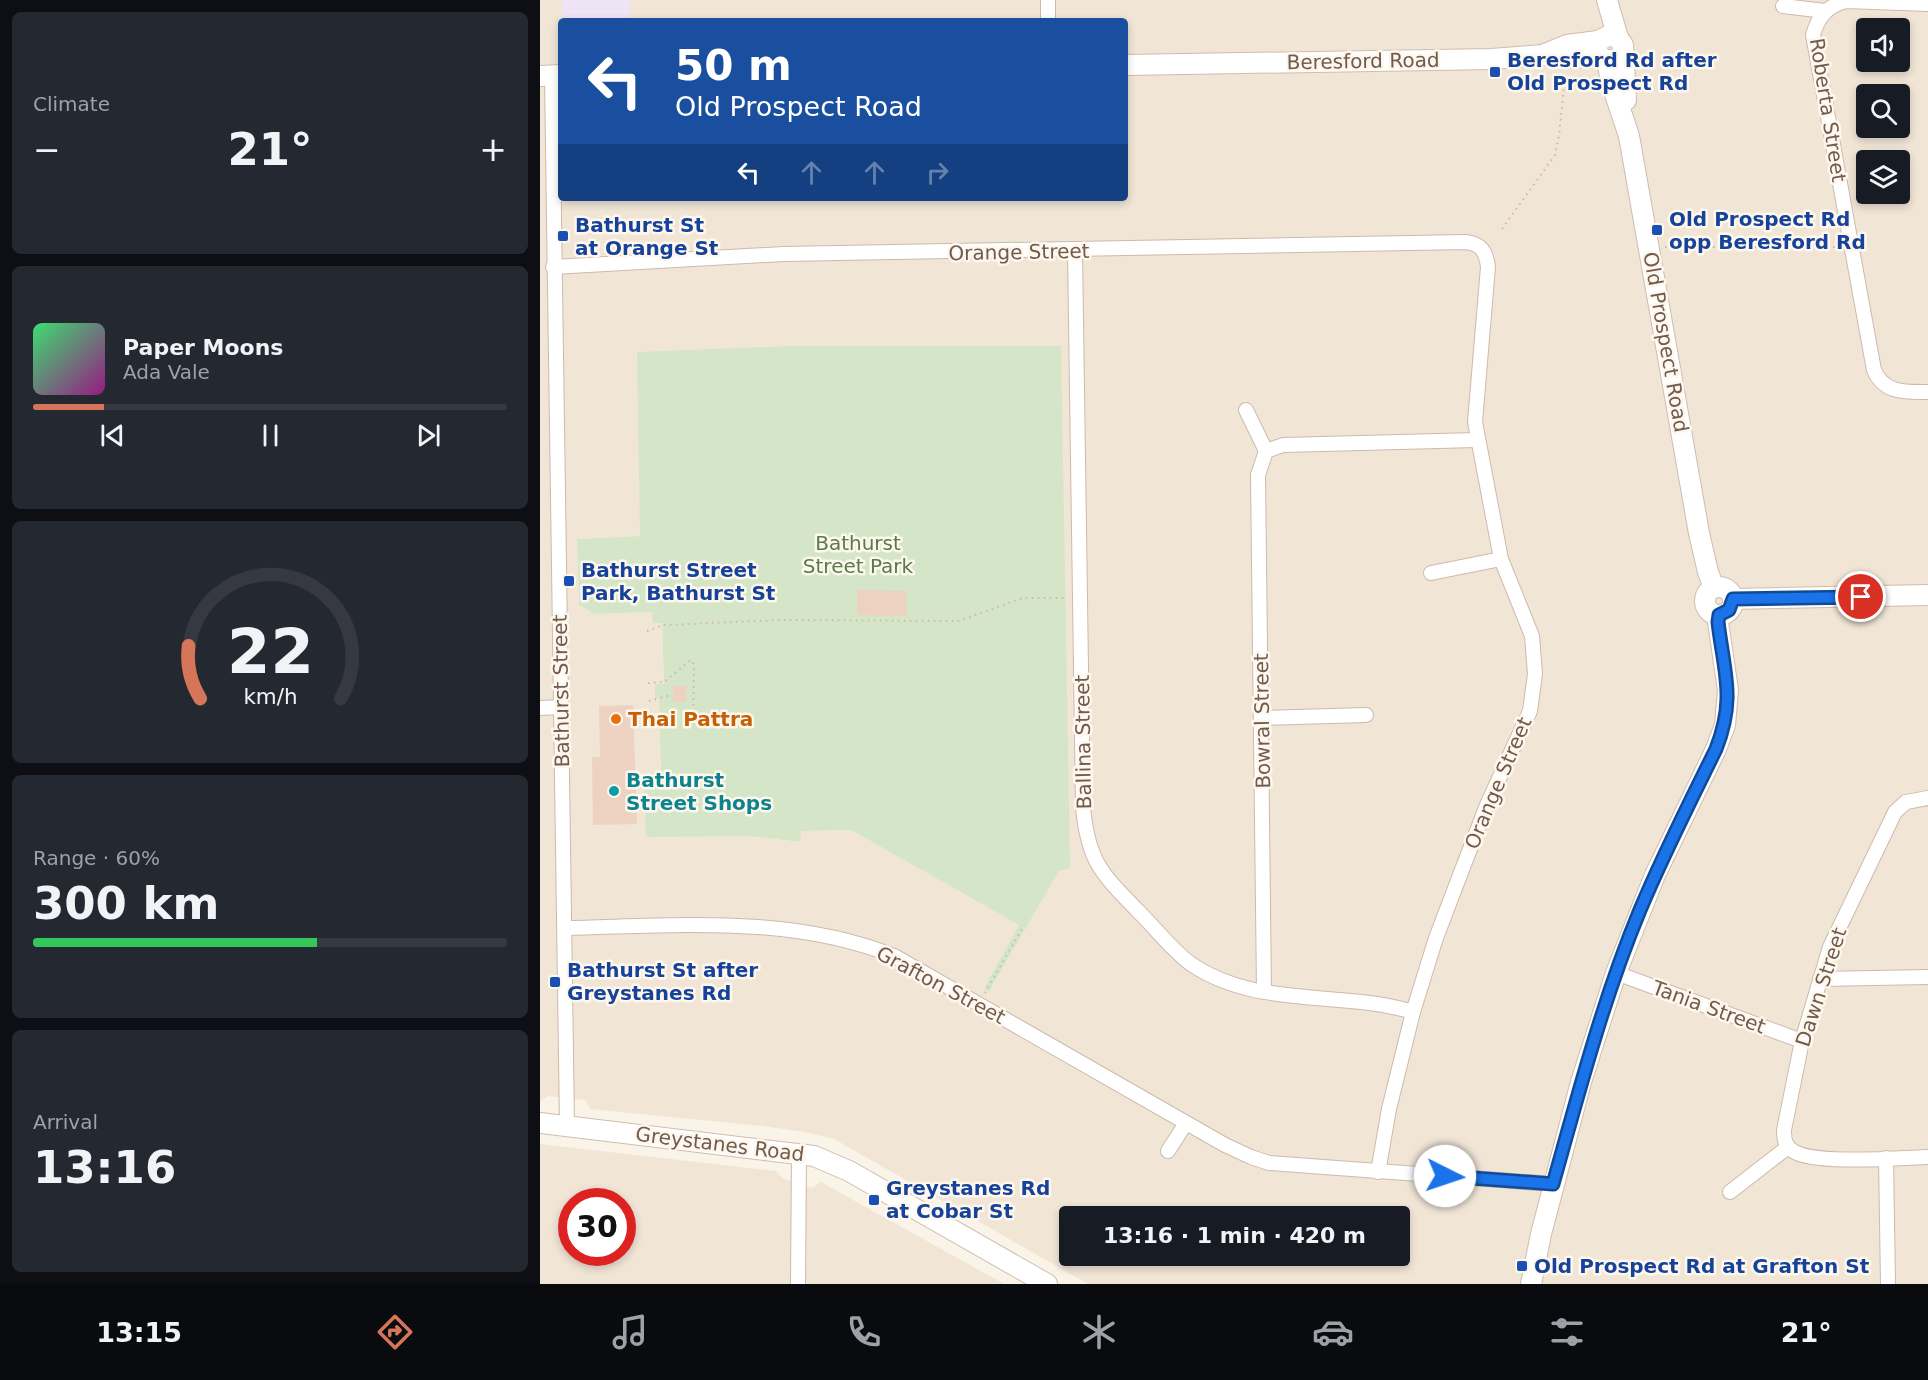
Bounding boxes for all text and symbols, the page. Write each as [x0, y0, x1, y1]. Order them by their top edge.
map controls [1856, 18, 1910, 204]
button: sound [1856, 18, 1910, 72]
street label: Roberta Street [1805, 36, 1851, 184]
text: 50 m [675, 41, 792, 90]
icon: left [576, 42, 654, 120]
street label: Beresford Road [1286, 48, 1440, 74]
place label: Beresford Rd after Old Prospect Rd [1507, 48, 1717, 95]
marker: Beresford Rd after Old Prospect Rd [1488, 65, 1502, 79]
button: search [1856, 84, 1910, 138]
text: Old Prospect Road [675, 91, 922, 122]
text: Climate [33, 92, 110, 116]
text: 21° [227, 123, 313, 176]
text: − [33, 130, 61, 169]
text: + [479, 130, 507, 169]
button: layers [1856, 150, 1910, 204]
icon: left [732, 156, 765, 189]
icon: ahead [795, 156, 828, 189]
icon: ahead [858, 156, 891, 189]
icon: right [921, 156, 954, 189]
place label: Old Prospect Rd opp Beresford Rd [1669, 207, 1866, 254]
place label: Bathurst St at Orange St [575, 213, 719, 260]
marker: Old Prospect Rd opp Beresford Rd [1650, 223, 1664, 237]
marker: Bathurst St at Orange St [556, 229, 570, 243]
street label: Orange Street [948, 239, 1090, 265]
street label: Old Prospect Road [1638, 250, 1694, 434]
text: Paper Moons [123, 335, 283, 360]
text: Ada Vale [123, 360, 210, 384]
icon: previous [96, 419, 129, 452]
icon: pause [254, 419, 287, 452]
icon: next [412, 419, 445, 452]
park label: Bathurst Street Park [803, 531, 914, 578]
place label: Bathurst Street Park, Bathurst St [581, 558, 776, 605]
pin [1835, 571, 1886, 622]
marker: Bathurst Street Park, Bathurst St [562, 574, 576, 588]
icon: arrive [1844, 580, 1877, 613]
street label: Bathurst Street [548, 614, 574, 768]
text: 22 [227, 615, 313, 688]
street label: Bowral Street [1249, 653, 1275, 789]
street label: Ballina Street [1070, 674, 1096, 810]
text: km/h [243, 684, 297, 709]
place label: Thai Pattra [628, 707, 753, 731]
marker: Thai Pattra [609, 712, 623, 726]
street label: Orange Street [1459, 713, 1537, 853]
place label: Bathurst Street Shops [626, 768, 772, 815]
marker: Bathurst Street Shops [607, 784, 621, 798]
text: Range · 60% [33, 846, 160, 870]
text: 300 km [33, 877, 219, 930]
street label: Dawn Street [1790, 924, 1852, 1050]
street label: Grafton Street [872, 941, 1010, 1029]
place label: Bathurst St after Greystanes Rd [567, 958, 758, 1005]
marker: Bathurst St after Greystanes Rd [548, 975, 562, 989]
street label: Tania Street [1648, 975, 1769, 1039]
text: Arrival [33, 1110, 98, 1134]
street label: Greystanes Road [634, 1122, 806, 1166]
text: 13:16 [33, 1141, 176, 1194]
position arrow [1413, 1144, 1477, 1208]
place label: Greystanes Rd at Cobar St [886, 1176, 1050, 1223]
speed limit sign: 30 [558, 1188, 636, 1266]
marker: Greystanes Rd at Cobar St [867, 1193, 881, 1207]
text: 13:16 · 1 min · 420 m [1103, 1223, 1366, 1248]
place label: Old Prospect Rd at Grafton St [1534, 1254, 1870, 1278]
marker: Old Prospect Rd at Grafton St [1515, 1259, 1529, 1273]
icon: directions [374, 1311, 416, 1353]
icon: music [609, 1311, 651, 1353]
icon: phone [843, 1311, 885, 1353]
icon: climate [1078, 1311, 1120, 1353]
icon: car [1312, 1311, 1354, 1353]
icon: filters [1546, 1311, 1588, 1353]
text: 13:15 [96, 1317, 182, 1348]
text: 21° [1781, 1317, 1832, 1348]

